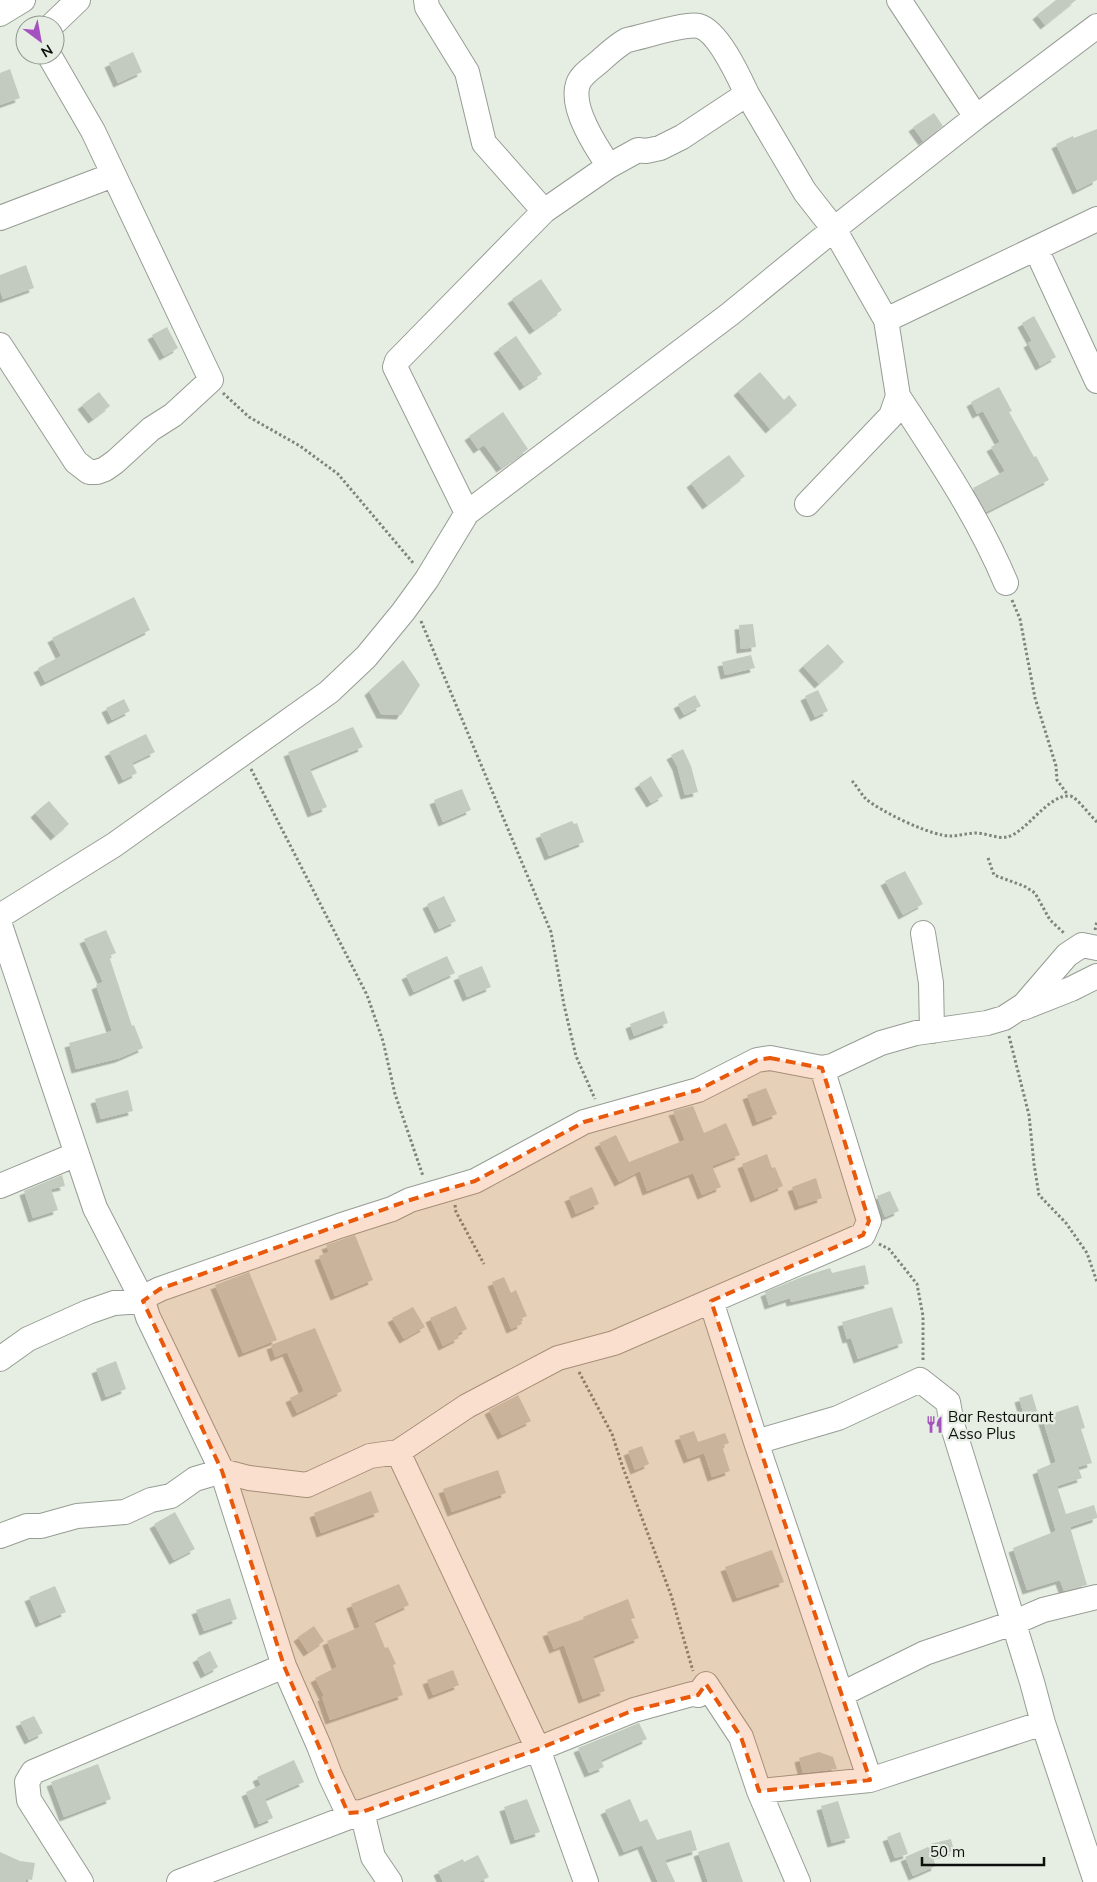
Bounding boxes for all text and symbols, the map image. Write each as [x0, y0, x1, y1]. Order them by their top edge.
north arrow [15, 15, 65, 65]
text: N [38, 41, 56, 61]
place label: Bar Restaurant Asso Plus [948, 1407, 1054, 1443]
restaurant icon: Bar Restaurant Asso Plus [924, 1415, 944, 1435]
scale bar [922, 1834, 1044, 1866]
text: 50 m [930, 1842, 965, 1861]

